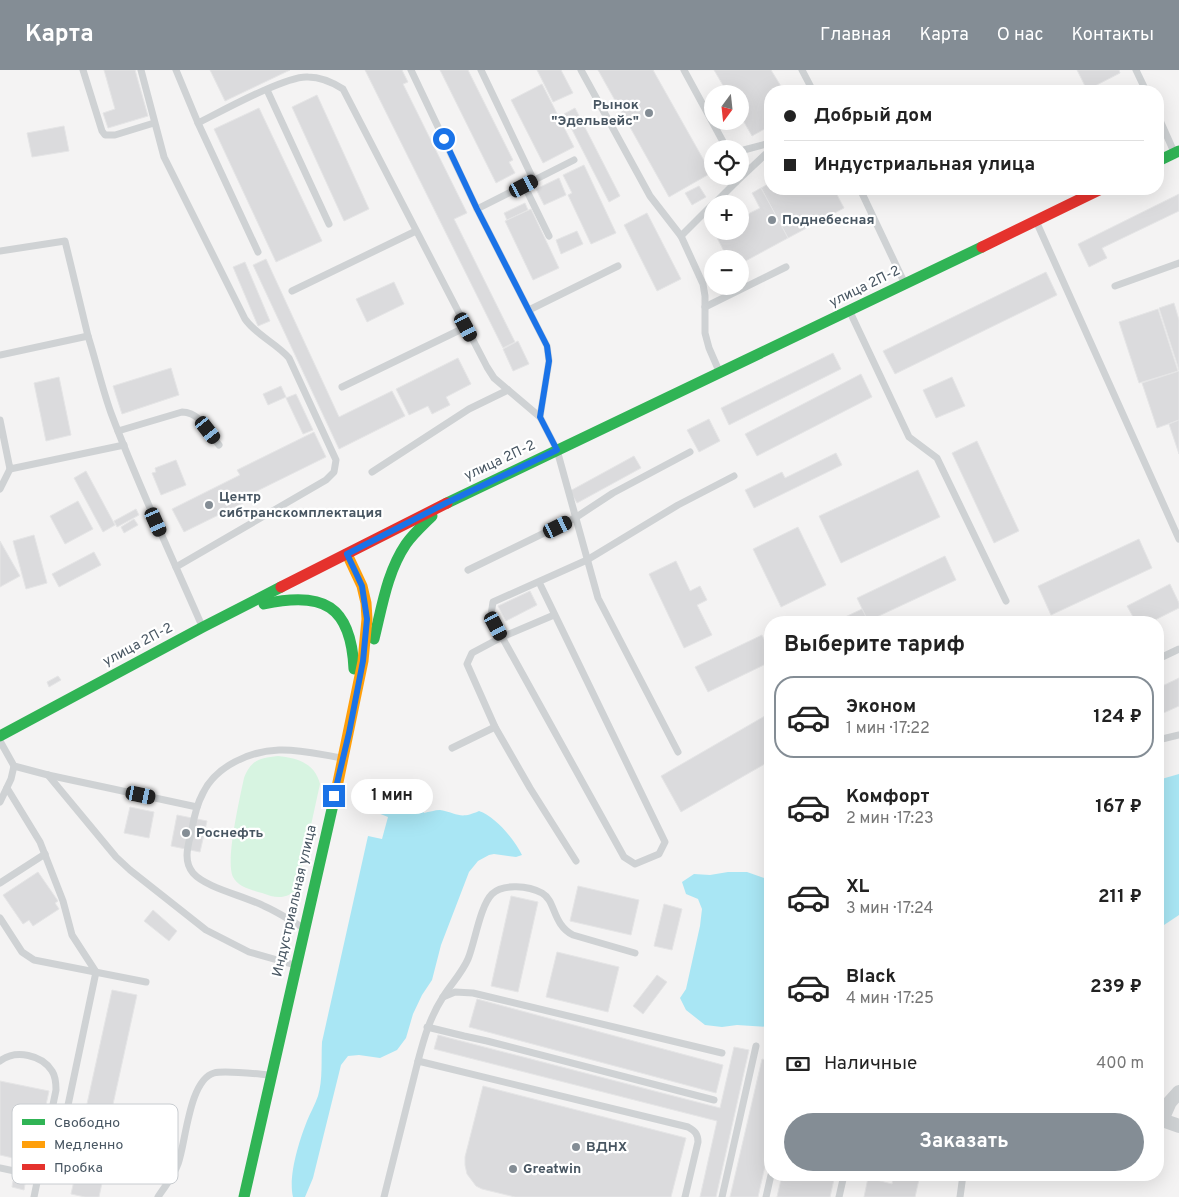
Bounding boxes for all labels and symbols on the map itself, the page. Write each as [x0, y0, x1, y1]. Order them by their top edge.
north arrow [704, 85, 749, 130]
place label: Рынок "Эдельвейс" [551, 97, 639, 130]
marker: Рынок "Эдельвейс" [643, 107, 655, 119]
route start [433, 128, 455, 150]
car [507, 173, 540, 199]
place label: Поднебесная [782, 212, 874, 229]
marker: Поднебесная [766, 214, 778, 226]
street label: улица 2П-2 [827, 263, 903, 311]
car [452, 310, 479, 344]
car [192, 414, 223, 446]
street label: улица 2П-2 [462, 437, 538, 485]
place label: Центр сибтранскомплектация [219, 489, 382, 522]
marker: Центр сибтранскомплектация [203, 499, 215, 511]
car [143, 505, 168, 539]
car [541, 514, 574, 540]
car [482, 609, 509, 643]
street label: улица 2П-2 [100, 620, 176, 670]
callout: 1 мин [352, 778, 434, 814]
car [124, 785, 157, 805]
route end [323, 785, 345, 807]
street label: Индустриальная улица [269, 823, 321, 979]
place label: Роснефть [196, 825, 264, 842]
marker: Роснефть [180, 827, 192, 839]
legend [12, 1104, 178, 1184]
text: Свободно [54, 1115, 120, 1132]
text: Медленно [54, 1137, 123, 1154]
place label: ВДНХ [586, 1139, 627, 1156]
marker: ВДНХ [570, 1141, 582, 1153]
text: Пробка [54, 1160, 103, 1177]
place label: Greatwin [523, 1161, 581, 1178]
marker: Greatwin [507, 1163, 519, 1175]

